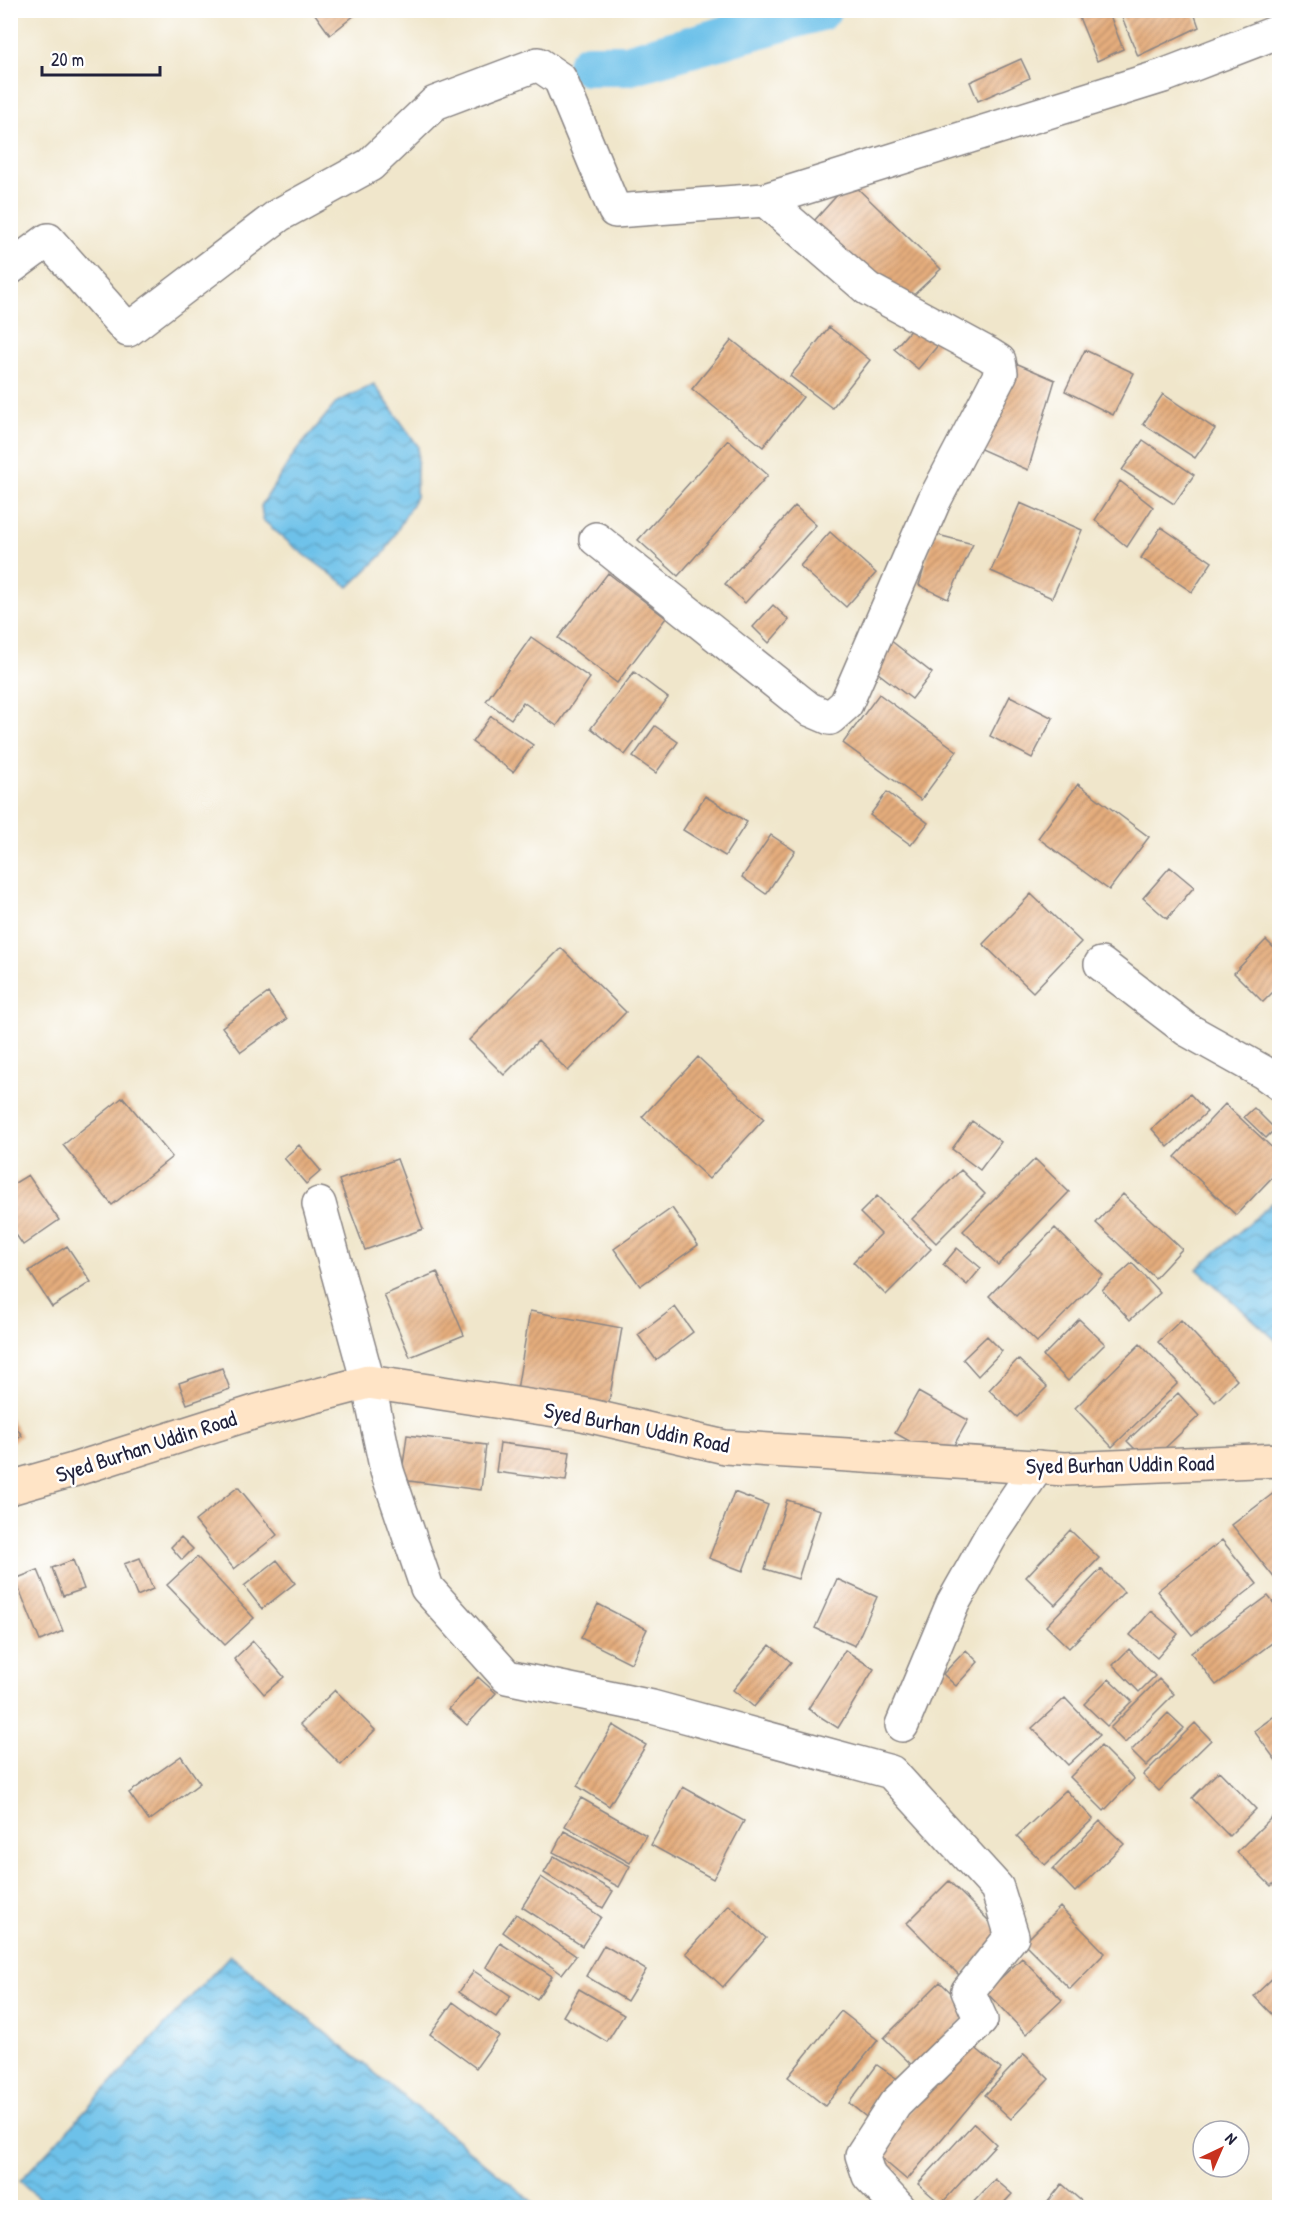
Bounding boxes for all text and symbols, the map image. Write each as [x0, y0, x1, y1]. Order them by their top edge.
scale bar [42, 39, 160, 77]
text: 20 m [51, 47, 84, 72]
street label: Syed Burhan Uddin Road [542, 1394, 733, 1460]
street label: Syed Burhan Uddin Road [52, 1403, 241, 1489]
street label: Syed Burhan Uddin Road [1026, 1447, 1215, 1481]
north arrow [1191, 2119, 1251, 2179]
text: N [1221, 2127, 1242, 2149]

